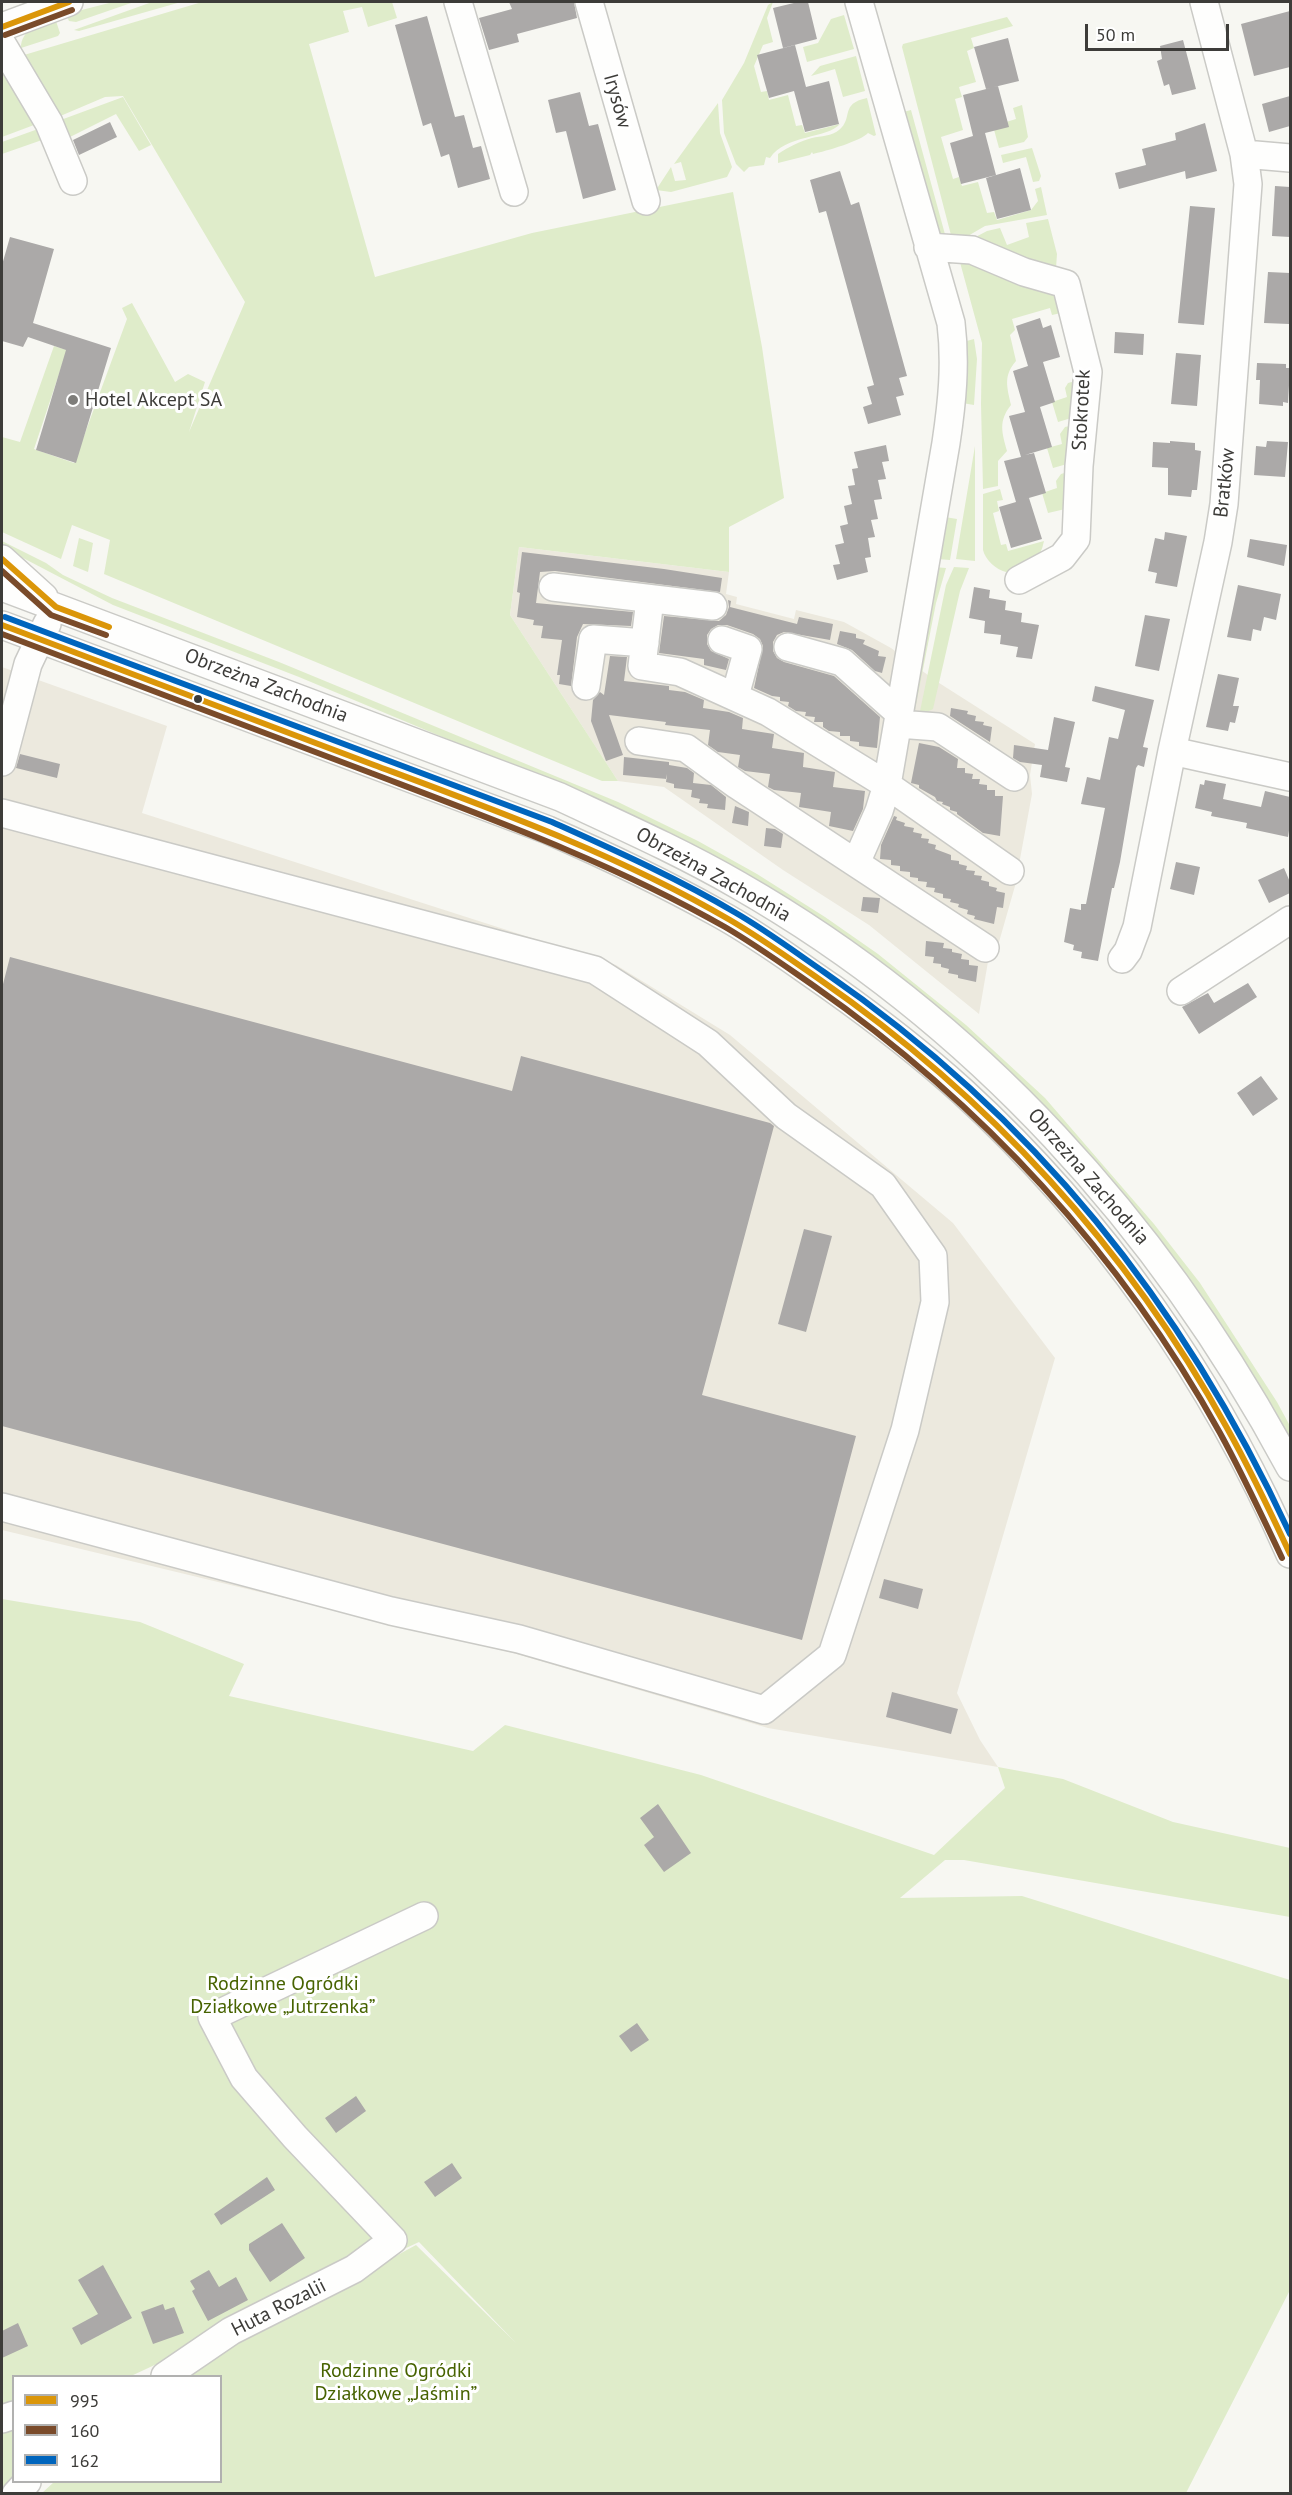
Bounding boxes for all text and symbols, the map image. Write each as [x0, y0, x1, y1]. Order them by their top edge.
scale bar [1088, 12, 1232, 50]
text: 50 m [1096, 23, 1135, 46]
street label: Irysów [598, 71, 636, 131]
street label: Stokrotek [1068, 369, 1096, 451]
place label: Hotel Akcept SA [85, 388, 222, 412]
marker: Hotel Akcept SA [66, 393, 80, 407]
street label: Bratków [1209, 447, 1241, 519]
street label: Obrzeżna Zachodnia [181, 644, 351, 728]
unlabelled marker [192, 693, 204, 705]
street label: Obrzeżna Zachodnia [632, 823, 794, 927]
street label: Obrzeżna Zachodnia [1022, 1104, 1154, 1250]
park label: Rodzinne Ogródki Działkowe „Jutrzenka” [190, 1972, 376, 2019]
street label: Huta Rozalii [228, 2274, 330, 2342]
park label: Rodzinne Ogródki Działkowe „Jaśmin” [315, 2359, 477, 2406]
legend [12, 2375, 222, 2483]
text: 995 [70, 2389, 99, 2412]
text: 160 [70, 2419, 99, 2442]
text: 162 [70, 2449, 99, 2472]

